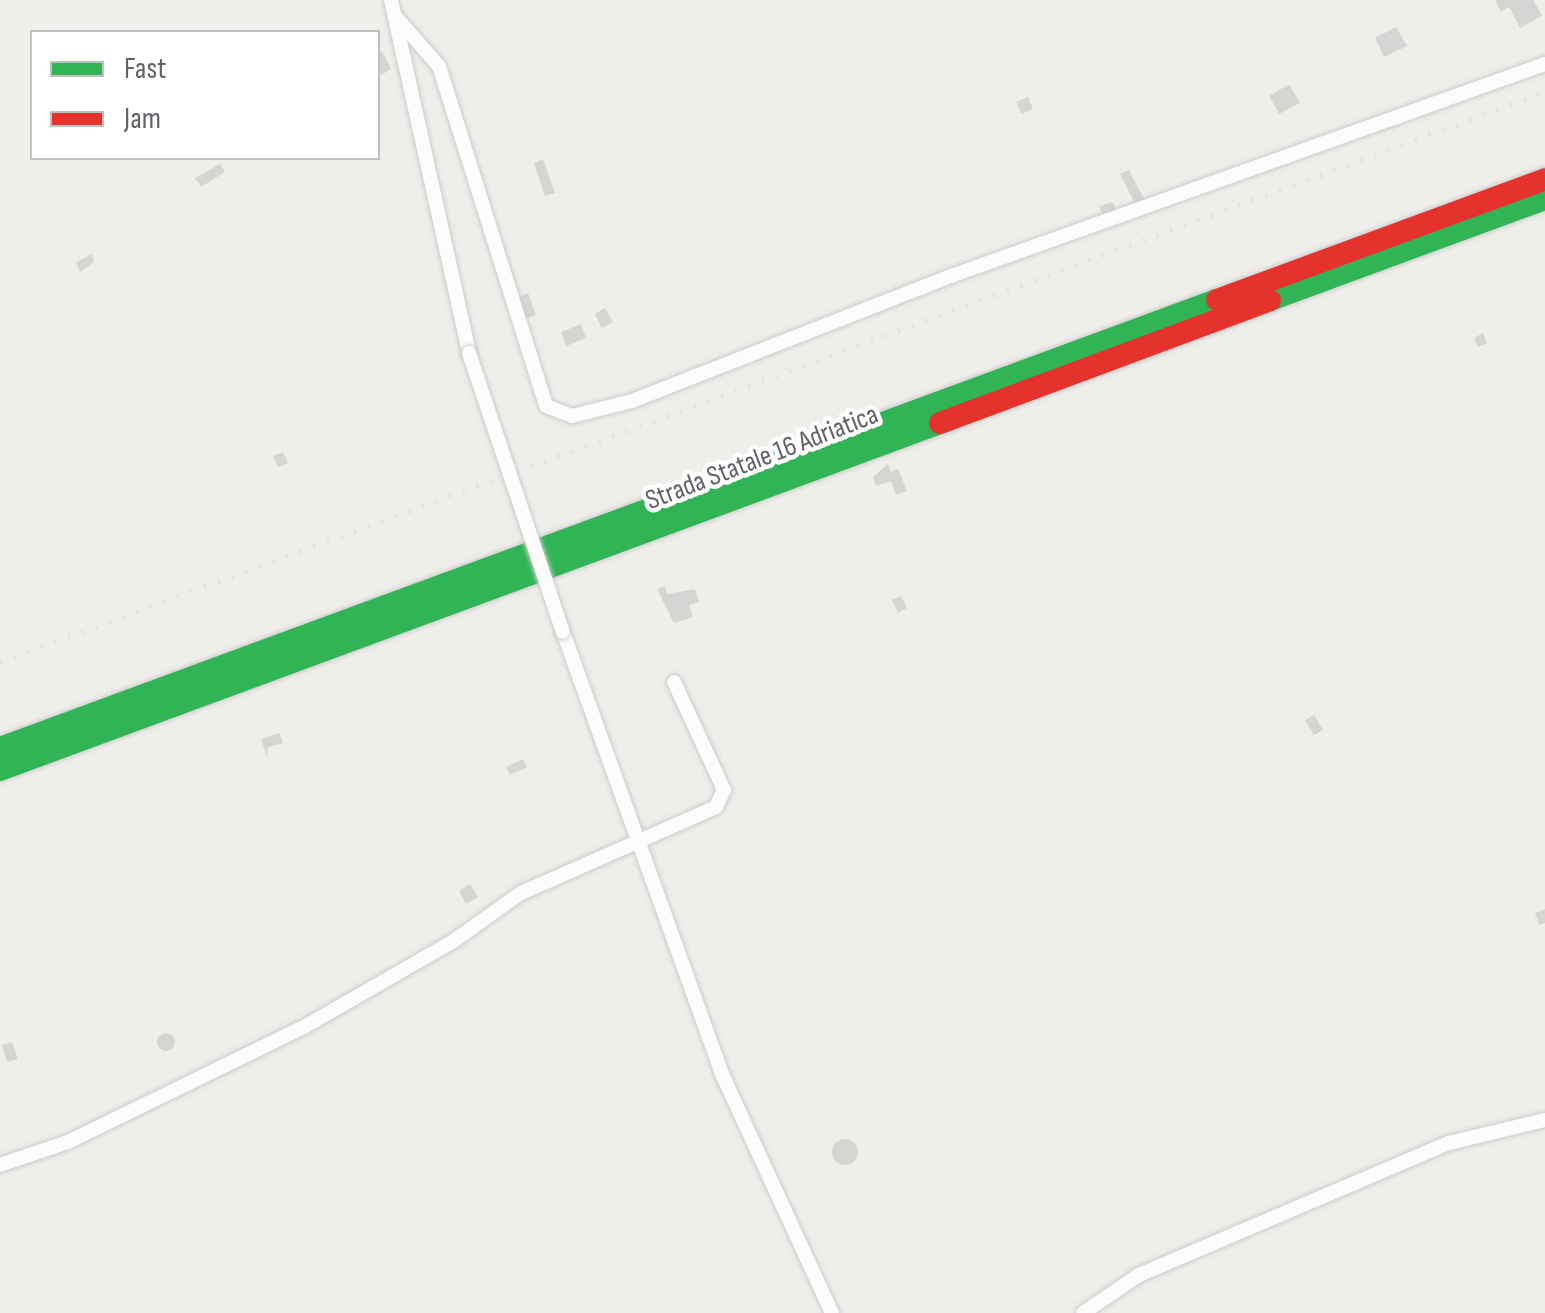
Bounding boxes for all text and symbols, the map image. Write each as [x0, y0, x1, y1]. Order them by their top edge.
legend [30, 30, 380, 160]
text: Fast [124, 51, 166, 87]
text: Jam [124, 101, 161, 137]
street label: Strada Statale 16 Adriatica [641, 398, 883, 518]

